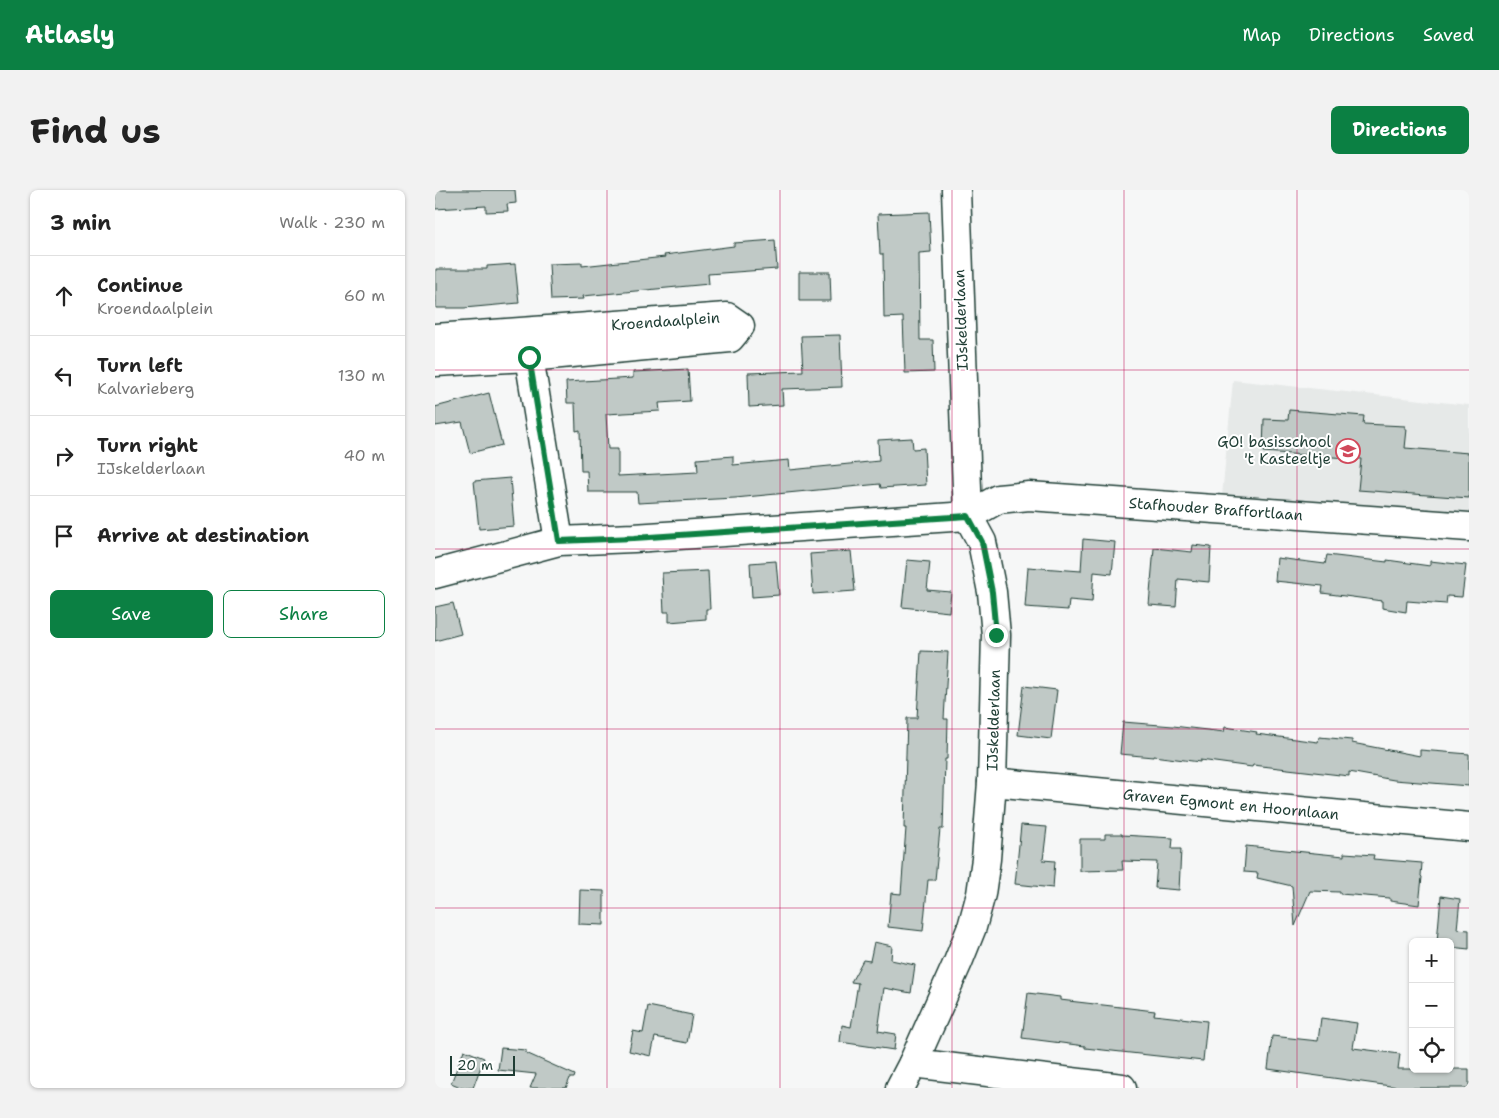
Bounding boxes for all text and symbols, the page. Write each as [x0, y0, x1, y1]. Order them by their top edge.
text: Atlasly [25, 19, 115, 51]
text: Map [1243, 23, 1281, 47]
text: Directions [1309, 23, 1395, 47]
text: Saved [1423, 23, 1474, 47]
button: Directions [1331, 106, 1469, 154]
text: Find us [30, 107, 161, 154]
text: 3 min [50, 209, 111, 237]
text: Walk · 230 m [279, 212, 385, 233]
street label: IJskelderlaan [949, 269, 973, 371]
text: Continue [97, 273, 183, 298]
icon: ahead [50, 282, 78, 310]
text: 60 m [344, 285, 385, 306]
text: Kroendaalplein [97, 298, 213, 319]
street label: Kroendaalplein [610, 308, 720, 335]
route start [518, 346, 541, 369]
text: Turn left [97, 353, 183, 378]
icon: left [50, 362, 78, 390]
text: 130 m [338, 365, 385, 386]
text: Kalvarieberg [97, 378, 194, 399]
place label: GO! basisschool 't Kasteeltje [1217, 432, 1331, 469]
text: Turn right [97, 433, 198, 458]
school or university icon: GO! basisschool 't Kasteeltje [1335, 438, 1361, 464]
icon: right [50, 442, 78, 470]
text: 40 m [343, 445, 385, 466]
text: IJskelderlaan [97, 458, 205, 479]
street label: Stafhouder Braffortlaan [1128, 493, 1304, 525]
icon: arrive [50, 522, 78, 550]
text: Arrive at destination [97, 523, 309, 548]
button: Save [50, 590, 213, 638]
button: Share [223, 590, 385, 638]
route end [985, 624, 1008, 647]
street label: IJskelderlaan [982, 669, 1005, 771]
street label: Graven Egmont en Hoornlaan [1122, 784, 1340, 825]
map controls [1409, 938, 1454, 1073]
button: + [1409, 938, 1454, 983]
button: − [1409, 983, 1454, 1028]
button: locate [1409, 1028, 1454, 1073]
scale bar [450, 1053, 515, 1076]
text: 20 m [457, 1056, 493, 1074]

